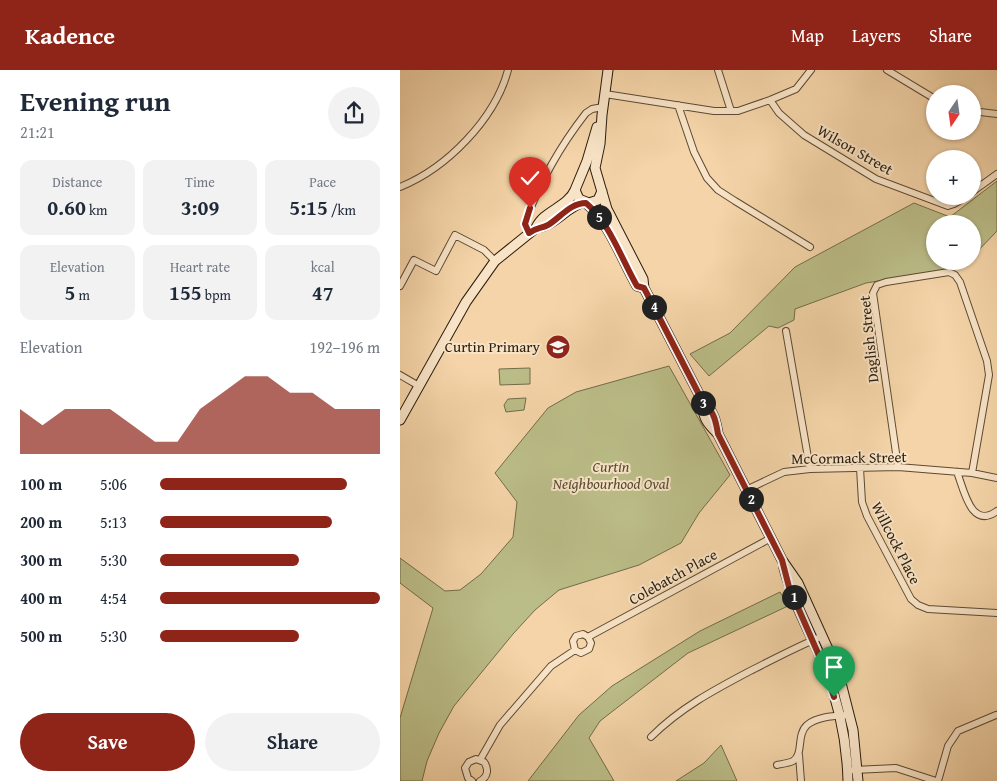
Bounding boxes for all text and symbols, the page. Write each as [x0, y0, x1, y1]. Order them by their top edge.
text: Kadence [25, 18, 115, 53]
text: Map [791, 22, 824, 49]
text: Layers [852, 22, 901, 49]
text: Share [929, 22, 972, 49]
text: Evening run [20, 80, 171, 121]
north arrow [926, 85, 981, 140]
map controls [926, 85, 981, 270]
button: share [328, 87, 380, 139]
street label: Wilson Street [813, 119, 898, 180]
text: 21:21 [20, 120, 55, 144]
button: + [926, 150, 981, 205]
pin [509, 157, 551, 208]
icon: check [516, 164, 544, 192]
text: Distance [52, 172, 102, 192]
text: Time [185, 172, 215, 192]
text: Pace [309, 172, 336, 192]
text: 0.60 [47, 192, 86, 223]
text: 3:09 [181, 192, 219, 223]
text: 5:15 [289, 192, 328, 223]
text: km [86, 200, 107, 220]
text: /km [328, 200, 356, 220]
pin: 5 [586, 204, 612, 230]
text: 5 [596, 207, 603, 227]
button: − [926, 215, 981, 270]
text: Elevation [50, 257, 105, 277]
text: Heart rate [170, 257, 230, 277]
text: kcal [311, 257, 335, 277]
text: 5 [65, 277, 76, 308]
text: 155 [169, 277, 202, 308]
text: 47 [312, 277, 334, 308]
text: m [76, 285, 90, 305]
text: bpm [202, 285, 231, 305]
pin: 4 [642, 294, 666, 320]
street label: Daglish Street [853, 294, 884, 384]
text: 4 [651, 297, 658, 317]
school or university icon: Curtin Primary [545, 334, 571, 360]
text: Elevation [20, 335, 83, 359]
text: 192–196 m [310, 335, 380, 359]
place label: Curtin Primary [445, 336, 541, 357]
pin: 3 [690, 390, 716, 416]
text: 3 [700, 393, 707, 413]
street label: McCormack Street [791, 446, 908, 469]
park label: Curtin Neighbourhood Oval [553, 456, 670, 494]
text: 100 m [20, 472, 62, 496]
text: 5:06 [100, 472, 127, 496]
pin: 2 [738, 486, 764, 512]
text: 2 [748, 489, 755, 509]
street label: Willcock Place [867, 498, 926, 588]
text: 200 m [20, 510, 62, 534]
text: 5:13 [100, 510, 127, 534]
street label: Colebatch Place [625, 544, 721, 610]
text: 300 m [20, 548, 62, 572]
text: 5:30 [100, 548, 127, 572]
pin: 1 [782, 584, 806, 610]
text: 400 m [20, 586, 62, 610]
text: 4:54 [100, 586, 127, 610]
text: 1 [791, 587, 798, 607]
text: 500 m [20, 624, 62, 648]
text: 5:30 [100, 624, 127, 648]
pin [813, 646, 855, 697]
icon: arrive [820, 653, 848, 681]
button: Save [20, 713, 195, 771]
button: Share [205, 713, 380, 771]

